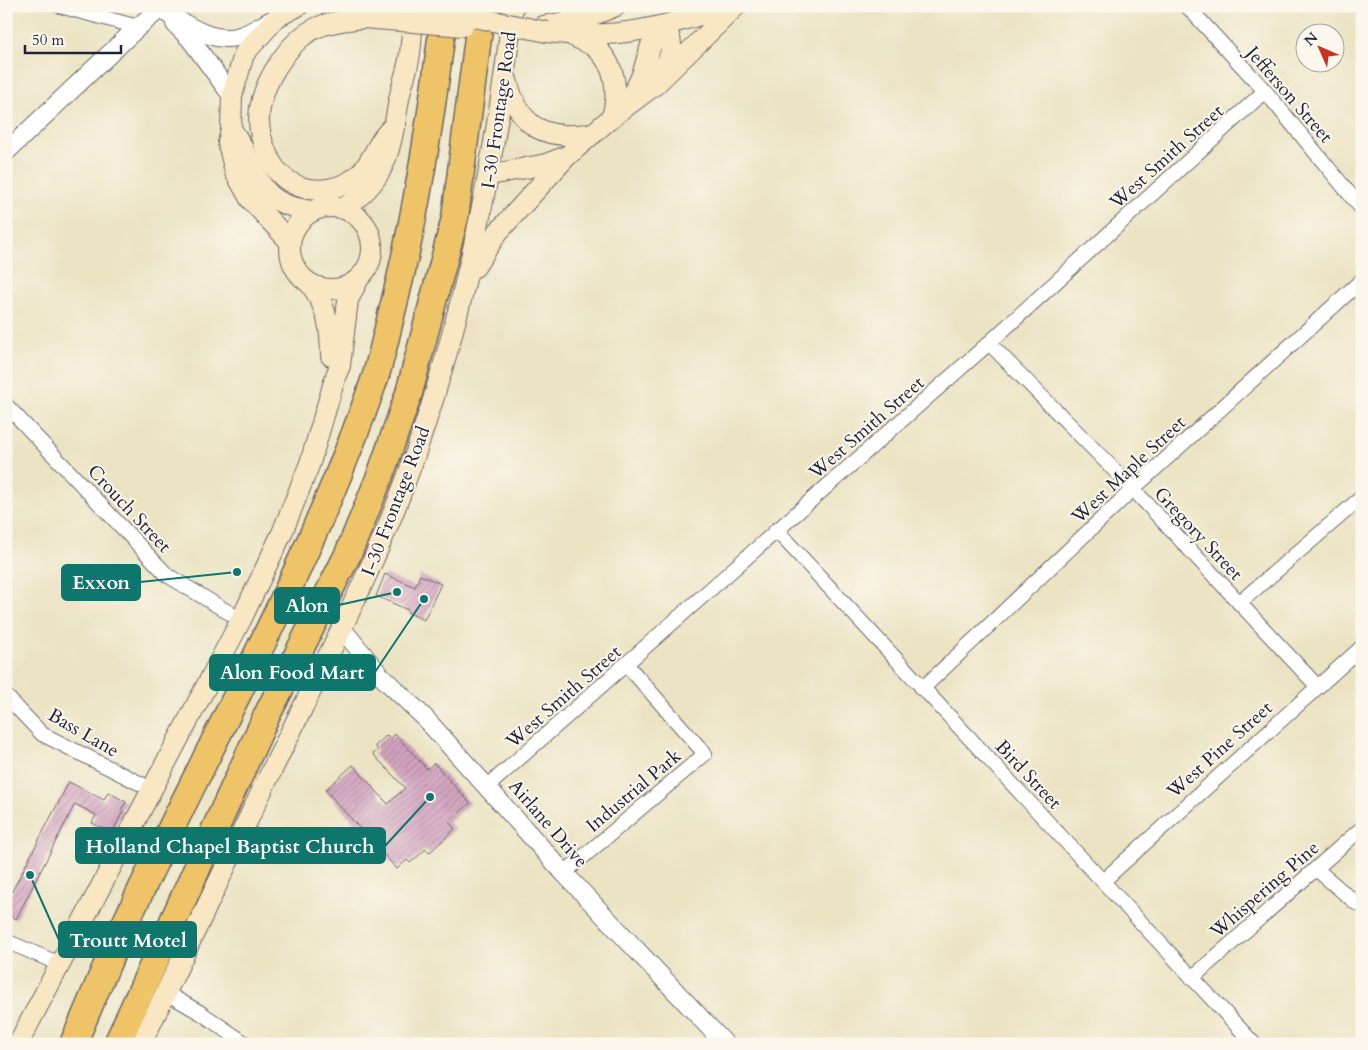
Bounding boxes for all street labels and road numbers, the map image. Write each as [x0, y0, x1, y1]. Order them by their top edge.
street label: I-30 Frontage Road [475, 30, 523, 191]
street label: Jefferson Street [1238, 38, 1339, 149]
street label: West Smith Street [1103, 98, 1229, 216]
street label: West Smith Street [803, 370, 930, 486]
street label: West Maple Street [1065, 410, 1192, 530]
street label: I-30 Frontage Road [355, 423, 437, 580]
street label: Crouch Street [82, 459, 177, 559]
street label: Gregory Street [1148, 481, 1248, 586]
street label: West Smith Street [500, 639, 627, 755]
street label: West Pine Street [1160, 695, 1278, 805]
street label: Bass Lane [43, 702, 124, 764]
street label: Bird Street [989, 734, 1067, 815]
street label: Industrial Park [580, 743, 688, 838]
street label: Airlane Drive [503, 774, 594, 873]
street label: Whispering Pine [1204, 835, 1325, 945]

